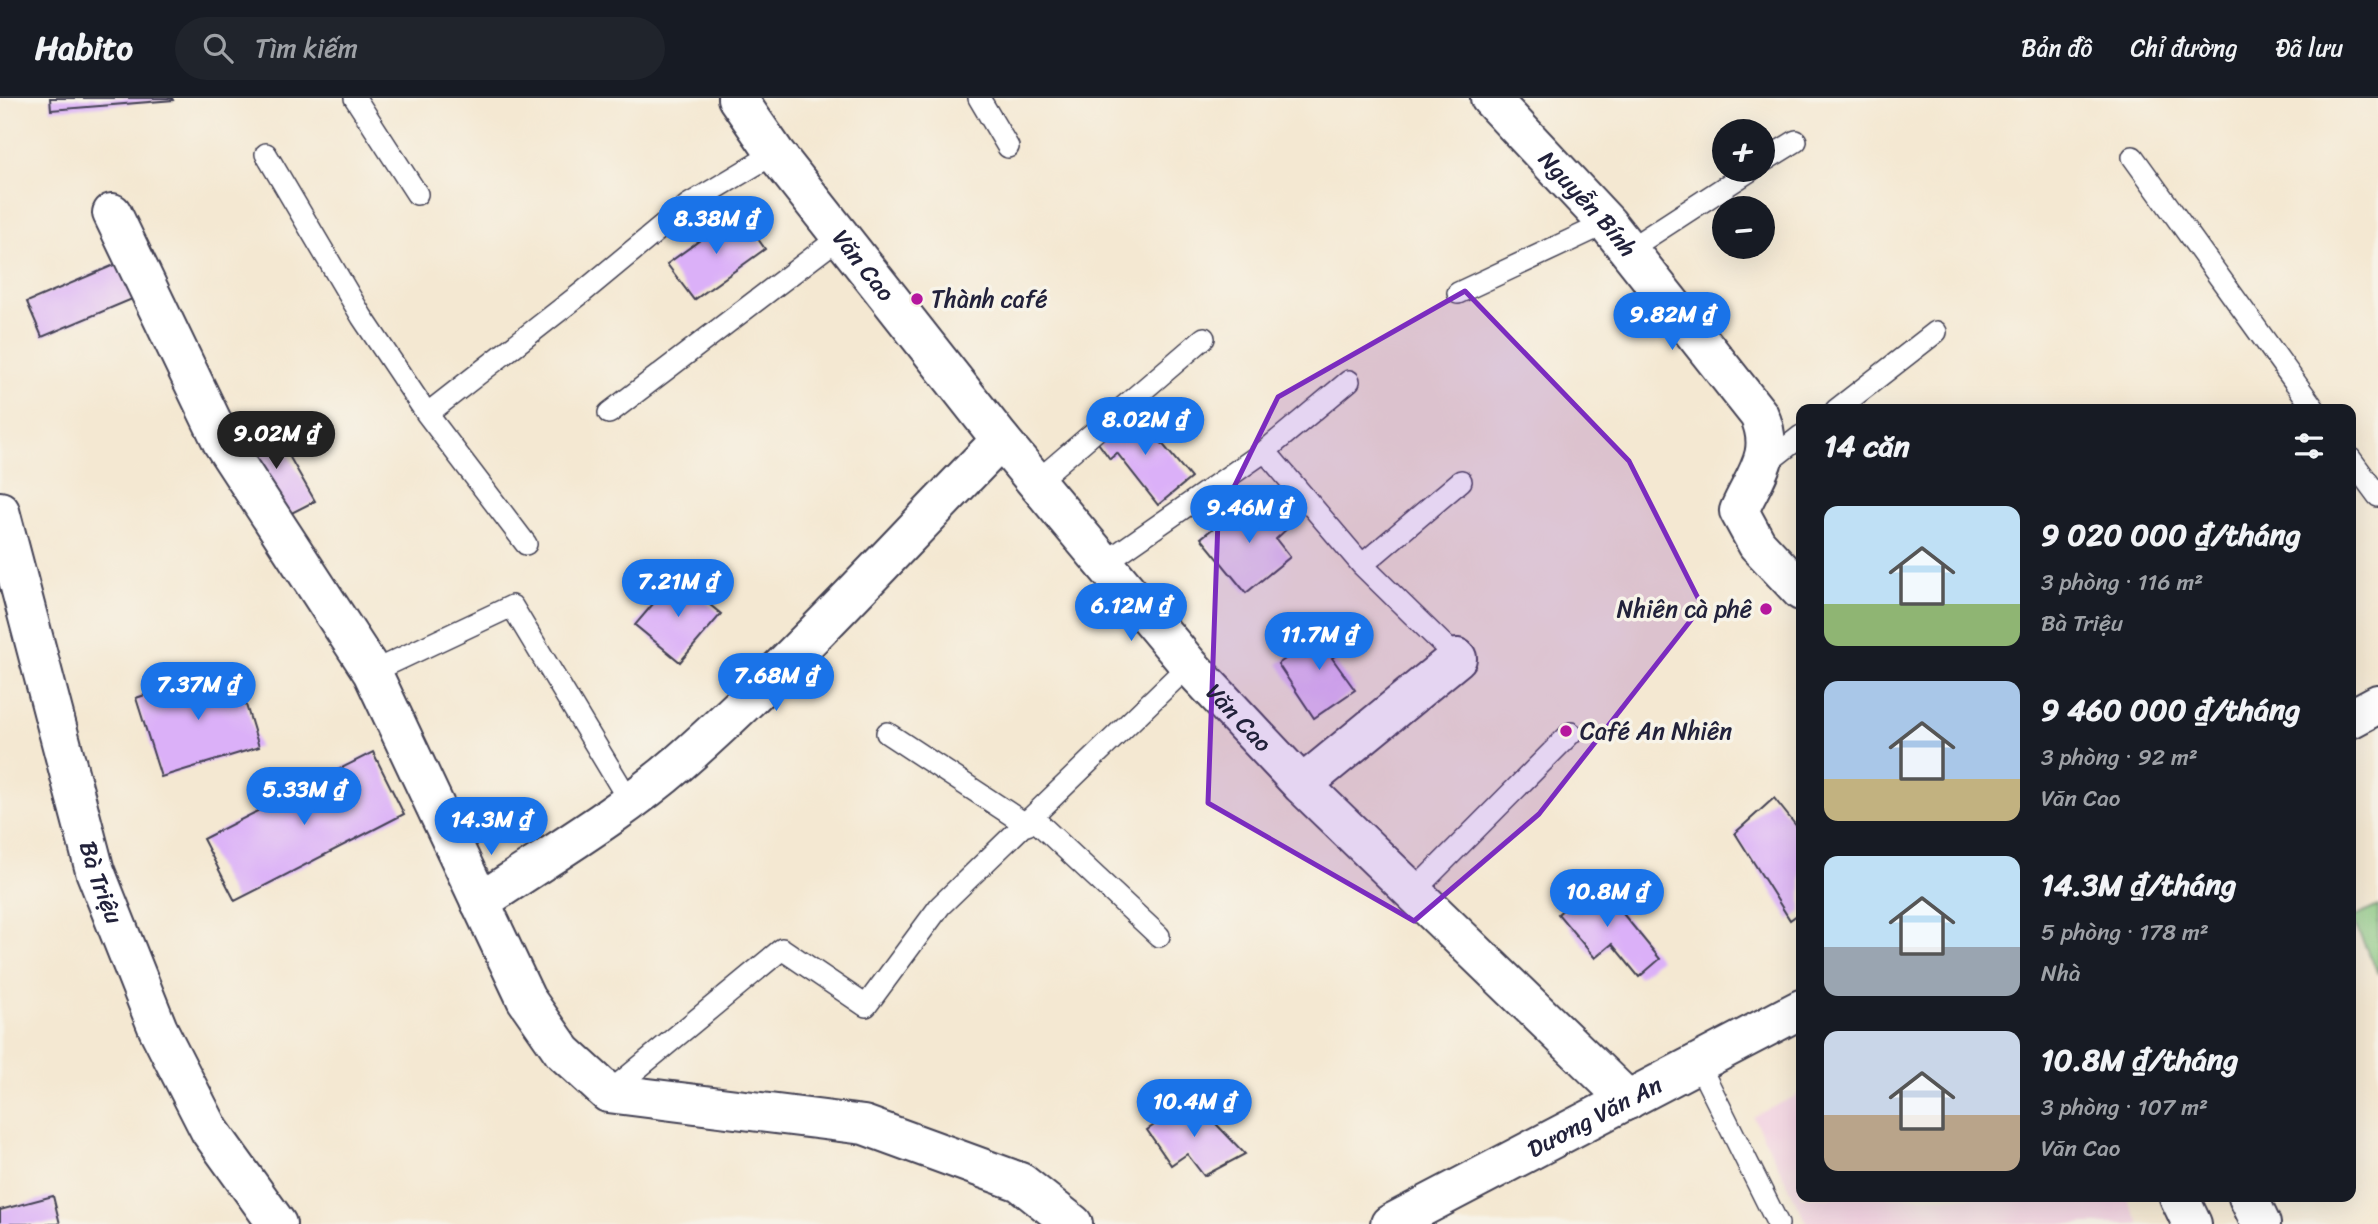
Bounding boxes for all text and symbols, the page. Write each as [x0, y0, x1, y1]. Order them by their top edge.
search box [175, 17, 665, 80]
text: Habito [35, 19, 133, 77]
text: Tìm kiếm [255, 25, 358, 71]
text: Bản đồ [2021, 27, 2092, 69]
text: Chỉ đường [2130, 27, 2238, 69]
text: Đã lưu [2276, 27, 2343, 69]
icon: search [199, 29, 237, 67]
map controls [1712, 119, 1775, 259]
button: + [1712, 119, 1775, 182]
street label: Nguyễn Bính [1528, 140, 1648, 267]
button: − [1712, 196, 1775, 259]
pin: 8.38M ₫ [651, 197, 781, 256]
text: 8.38M ₫ [674, 198, 758, 239]
street label: Văn Cao [821, 220, 906, 311]
place label: Thành café [931, 278, 1048, 320]
marker: Thành café [909, 291, 925, 307]
pin: 9.82M ₫ [1607, 292, 1737, 352]
text: 9.82M ₫ [1629, 294, 1715, 335]
pin: 8.02M ₫ [1080, 398, 1210, 457]
text: 8.02M ₫ [1102, 399, 1188, 440]
pin: 9.02M ₫ [211, 412, 341, 471]
text: 9.02M ₫ [233, 413, 319, 454]
text: 14 căn [1824, 419, 1910, 473]
icon: filters [2290, 427, 2328, 465]
pin: 9.46M ₫ [1184, 486, 1314, 545]
text: 9.46M ₫ [1206, 487, 1292, 528]
text: 9 020 000 ₫/tháng [2041, 508, 2301, 562]
icon: home [1880, 534, 1964, 618]
pin: 7.21M ₫ [613, 560, 743, 619]
text: 7.21M ₫ [638, 561, 718, 602]
text: 3 phòng · 116 m² [2041, 562, 2203, 603]
pin: 6.12M ₫ [1066, 584, 1196, 643]
text: 6.12M ₫ [1091, 585, 1171, 626]
place label: Nhiên cà phê [1617, 588, 1752, 630]
marker: Nhiên cà phê [1758, 601, 1774, 617]
text: Bà Triệu [2041, 603, 2123, 644]
pin: 11.7M ₫ [1254, 612, 1384, 672]
text: 11.7M ₫ [1281, 614, 1357, 655]
pin: 7.68M ₫ [711, 654, 841, 713]
text: 7.68M ₫ [734, 655, 818, 696]
pin: 7.37M ₫ [133, 662, 263, 722]
text: 7.37M ₫ [157, 664, 239, 705]
street label: Văn Cao [1195, 673, 1283, 763]
text: 9 460 000 ₫/tháng [2041, 683, 2300, 737]
icon: home [1880, 709, 1964, 793]
place label: Café An Nhiên [1580, 710, 1732, 752]
marker: Café An Nhiên [1558, 723, 1574, 739]
text: 3 phòng · 92 m² [2041, 737, 2198, 778]
pin: 5.33M ₫ [239, 768, 369, 827]
text: 5.33M ₫ [262, 769, 346, 810]
text: Văn Cao [2041, 778, 2121, 819]
pin: 14.3M ₫ [426, 798, 556, 857]
text: 14.3M ₫ [451, 799, 531, 840]
street label: Bà Triệu [67, 836, 135, 930]
text: 14.3M ₫/tháng [2041, 858, 2236, 912]
pin: 10.8M ₫ [1542, 870, 1672, 929]
text: 10.8M ₫ [1566, 871, 1648, 912]
icon: home [1880, 884, 1964, 968]
text: 5 phòng · 178 m² [2041, 912, 2209, 953]
text: Nhà [2041, 953, 2081, 994]
text: 10.8M ₫/tháng [2041, 1033, 2238, 1087]
icon: home [1880, 1059, 1964, 1143]
street label: Dương Văn An [1520, 1064, 1670, 1170]
pin: 10.4M ₫ [1129, 1080, 1259, 1139]
text: 10.4M ₫ [1153, 1081, 1235, 1122]
text: 3 phòng · 107 m² [2041, 1087, 2208, 1128]
text: Văn Cao [2041, 1128, 2121, 1169]

